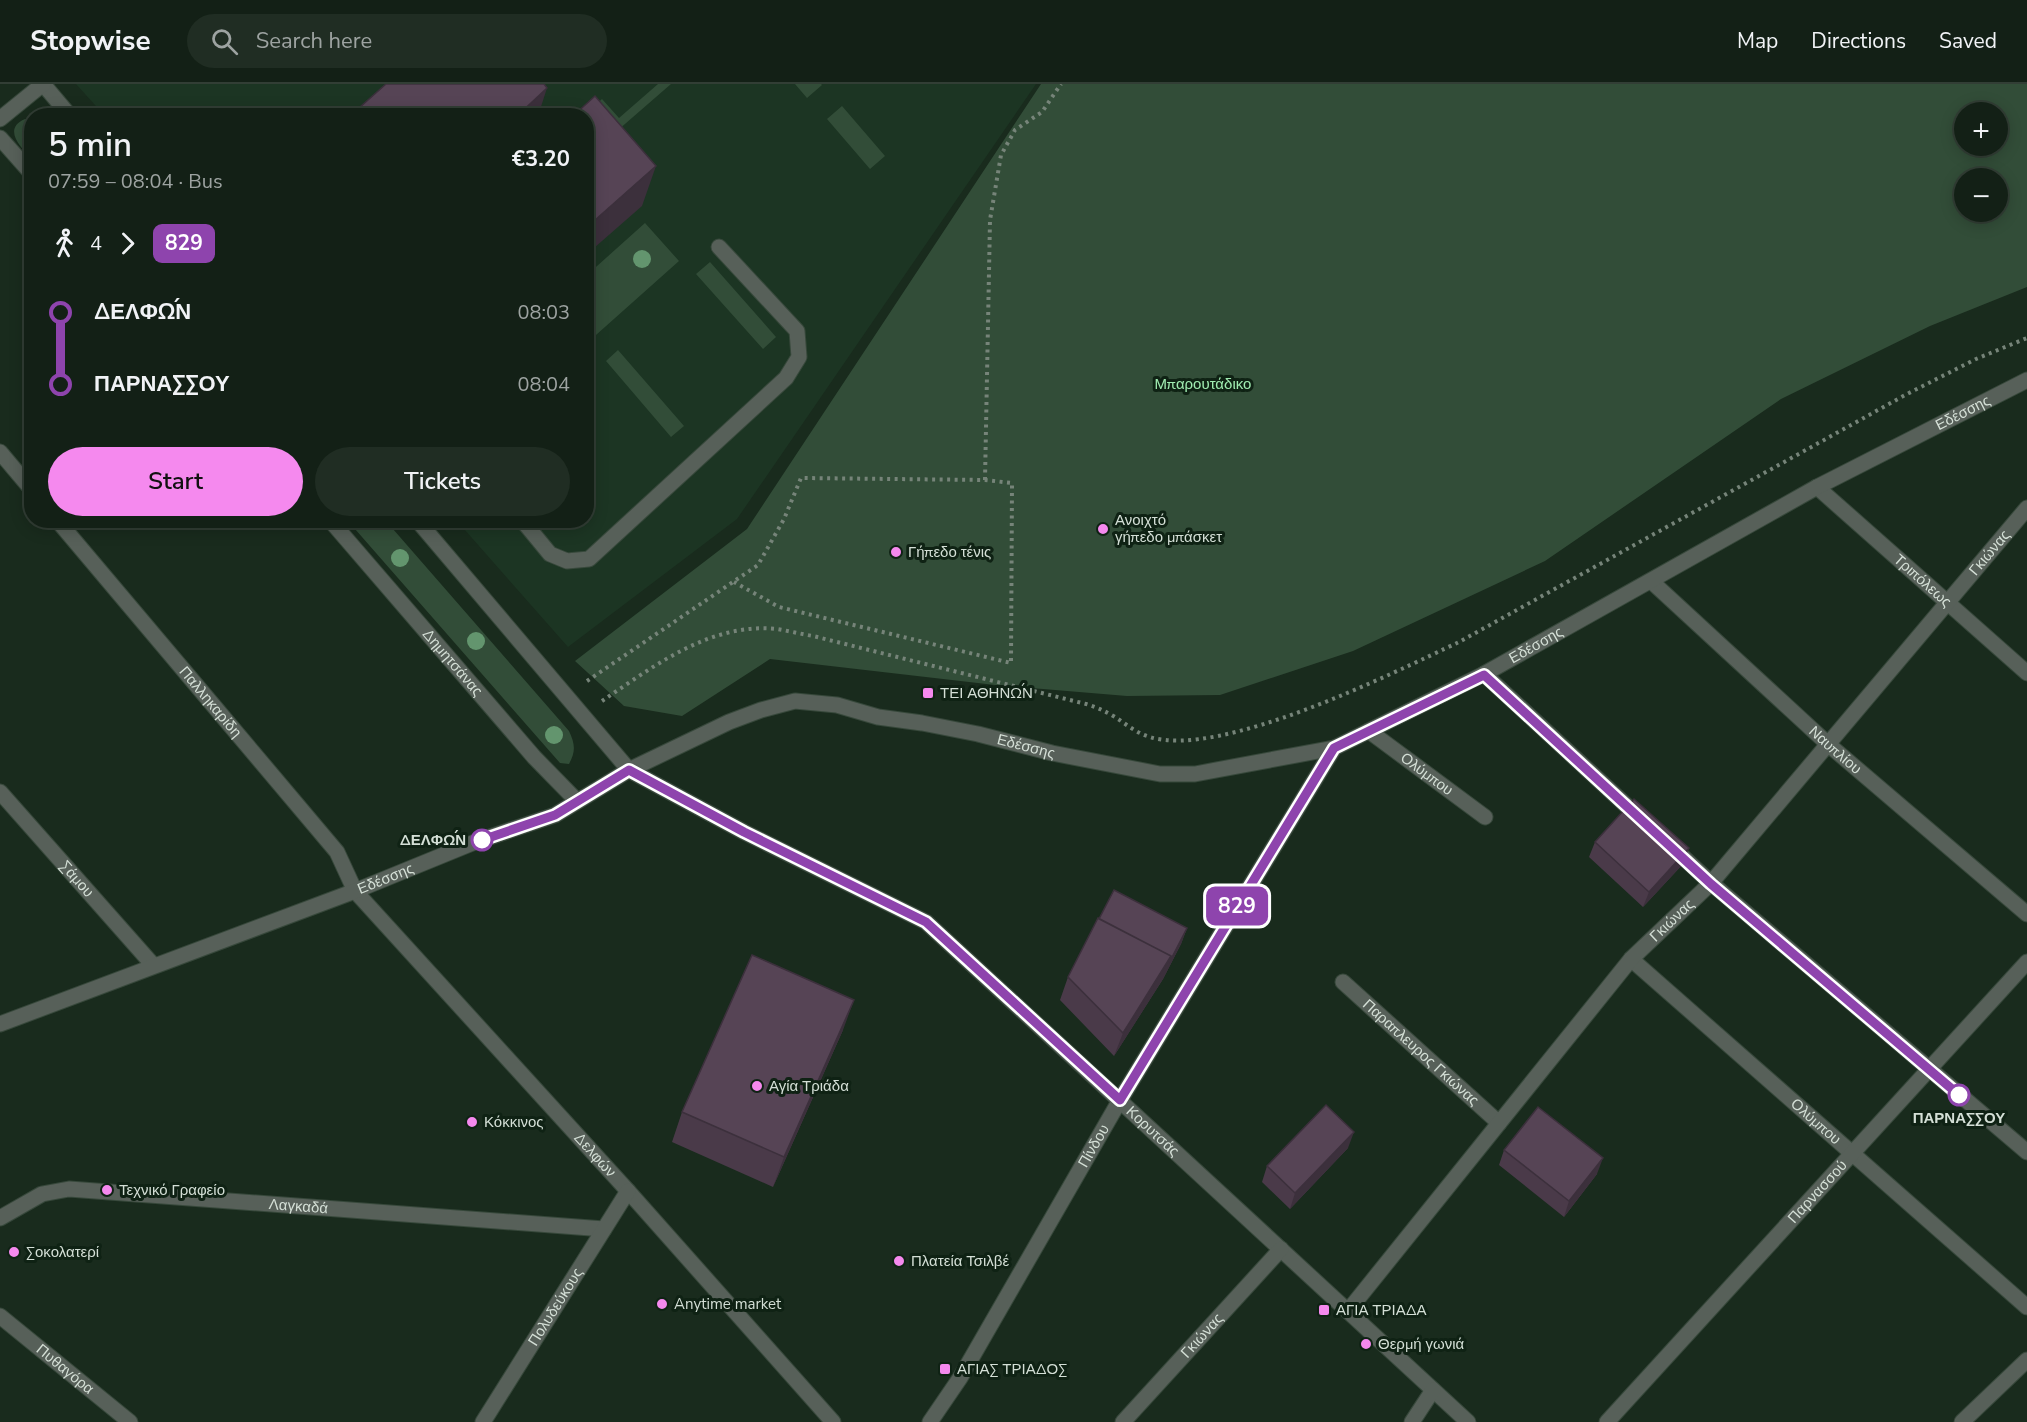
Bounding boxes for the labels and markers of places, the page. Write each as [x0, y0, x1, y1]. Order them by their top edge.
place label: Ανοιχτό γήπεδο μπάσκετ [1115, 510, 1222, 547]
marker: Ανοιχτό γήπεδο μπάσκετ [1096, 522, 1110, 536]
place label: Γήπεδο τένις [908, 542, 991, 562]
marker: Γήπεδο τένις [889, 545, 903, 559]
place label: ΤΕΙ ΑΘΗΝΏΝ [940, 683, 1033, 703]
marker: ΤΕΙ ΑΘΗΝΏΝ [921, 686, 935, 700]
marker: ΔΕΛΦΏΝ [471, 829, 493, 851]
place label: ΔΕΛΦΏΝ [400, 830, 466, 850]
place label: Αγία Τριάδα [769, 1076, 849, 1096]
marker: Αγία Τριάδα [750, 1079, 764, 1093]
marker: ΠΑΡΝΑΣΣΟΥ [1948, 1084, 1970, 1106]
place label: ΠΑΡΝΑΣΣΟΥ [1913, 1108, 2005, 1128]
place label: Κόκκινος [484, 1112, 544, 1132]
marker: Κόκκινος [465, 1115, 479, 1129]
place label: Τεχνικό Γραφείο [119, 1180, 225, 1200]
marker: Τεχνικό Γραφείο [100, 1183, 114, 1197]
place label: Σοκολατερί [26, 1242, 100, 1262]
marker: Σοκολατερί [7, 1245, 21, 1259]
place label: Πλατεία Τσιλβέ [911, 1251, 1009, 1271]
marker: Πλατεία Τσιλβέ [892, 1254, 906, 1268]
place label: Anytime market [674, 1294, 782, 1314]
marker: Anytime market [655, 1297, 669, 1311]
place label: ΑΓΙΑ ΤΡΙΑΔΑ [1336, 1300, 1427, 1320]
marker: ΑΓΙΑ ΤΡΙΑΔΑ [1317, 1303, 1331, 1317]
place label: Θερμή γωνιά [1378, 1334, 1465, 1354]
marker: Θερμή γωνιά [1359, 1337, 1373, 1351]
place label: ΑΓΙΑΣ ΤΡΙΑΔΟΣ [957, 1359, 1067, 1379]
marker: ΑΓΙΑΣ ΤΡΙΑΔΟΣ [938, 1362, 952, 1376]

